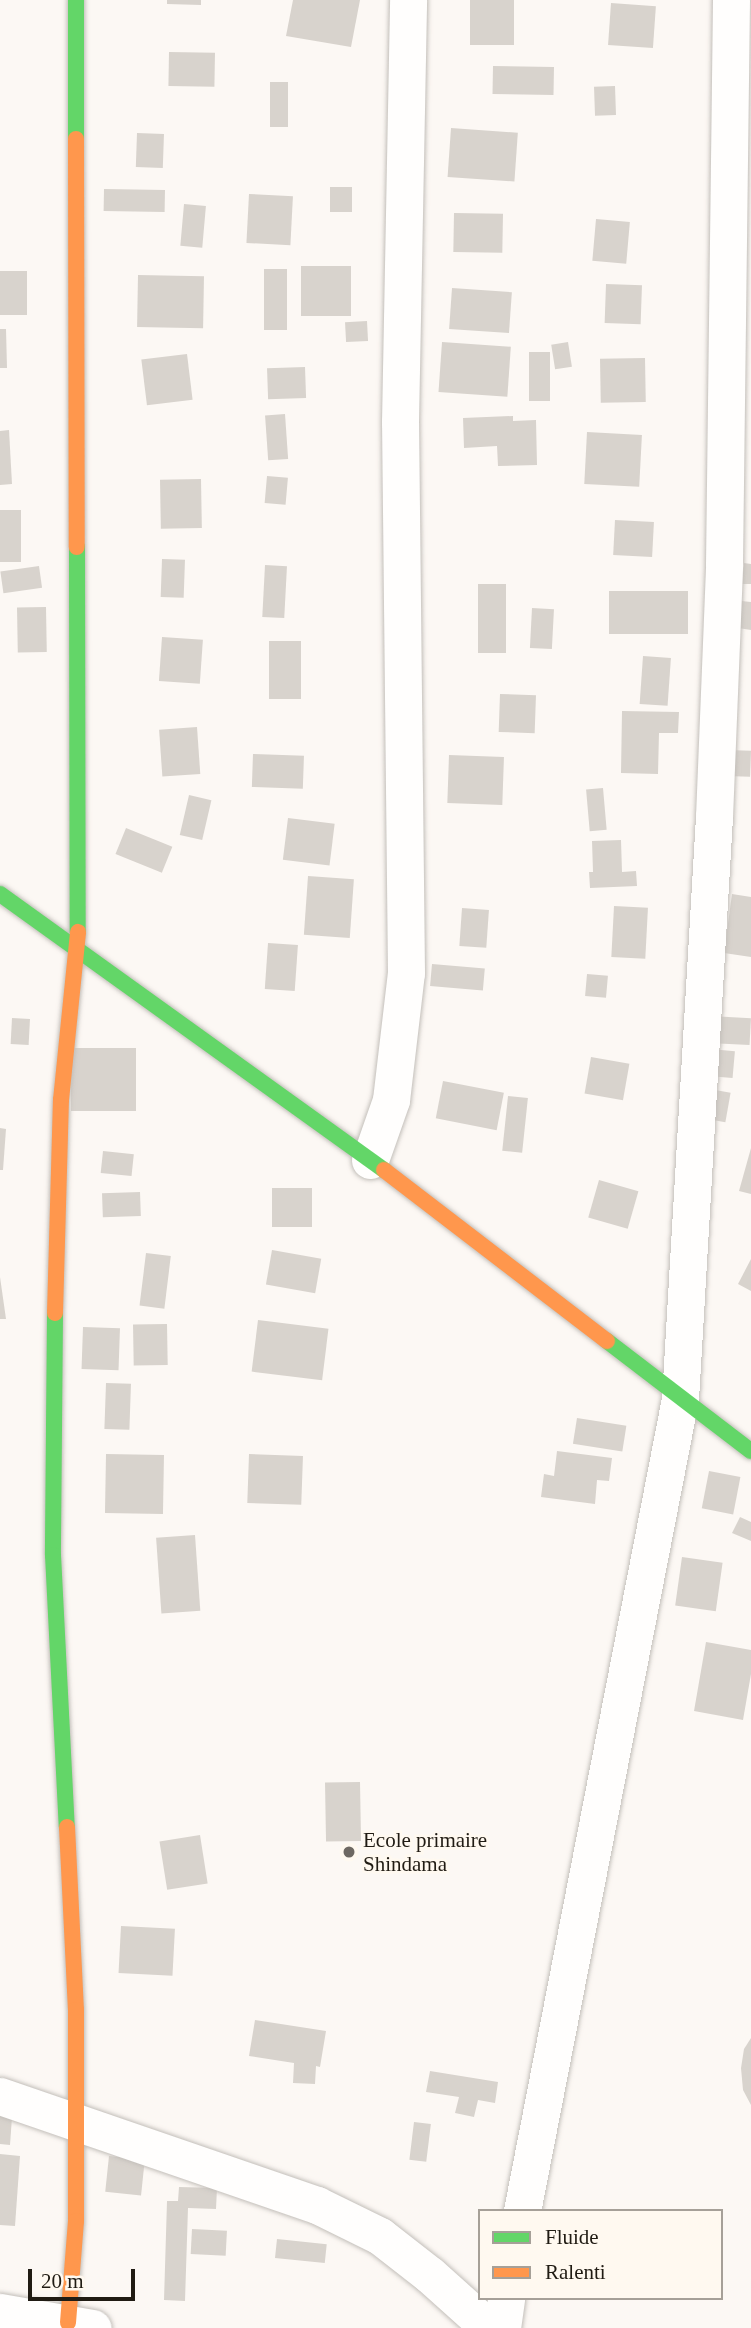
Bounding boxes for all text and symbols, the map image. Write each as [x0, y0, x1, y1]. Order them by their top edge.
place label: Ecole primaire Shindama [363, 1827, 487, 1877]
marker: Ecole primaire Shindama [341, 1844, 357, 1860]
legend [478, 2209, 723, 2300]
text: Fluide [545, 2225, 599, 2249]
scale bar [32, 2254, 138, 2298]
text: Ralenti [545, 2260, 606, 2284]
text: 20 m [41, 2269, 84, 2293]

